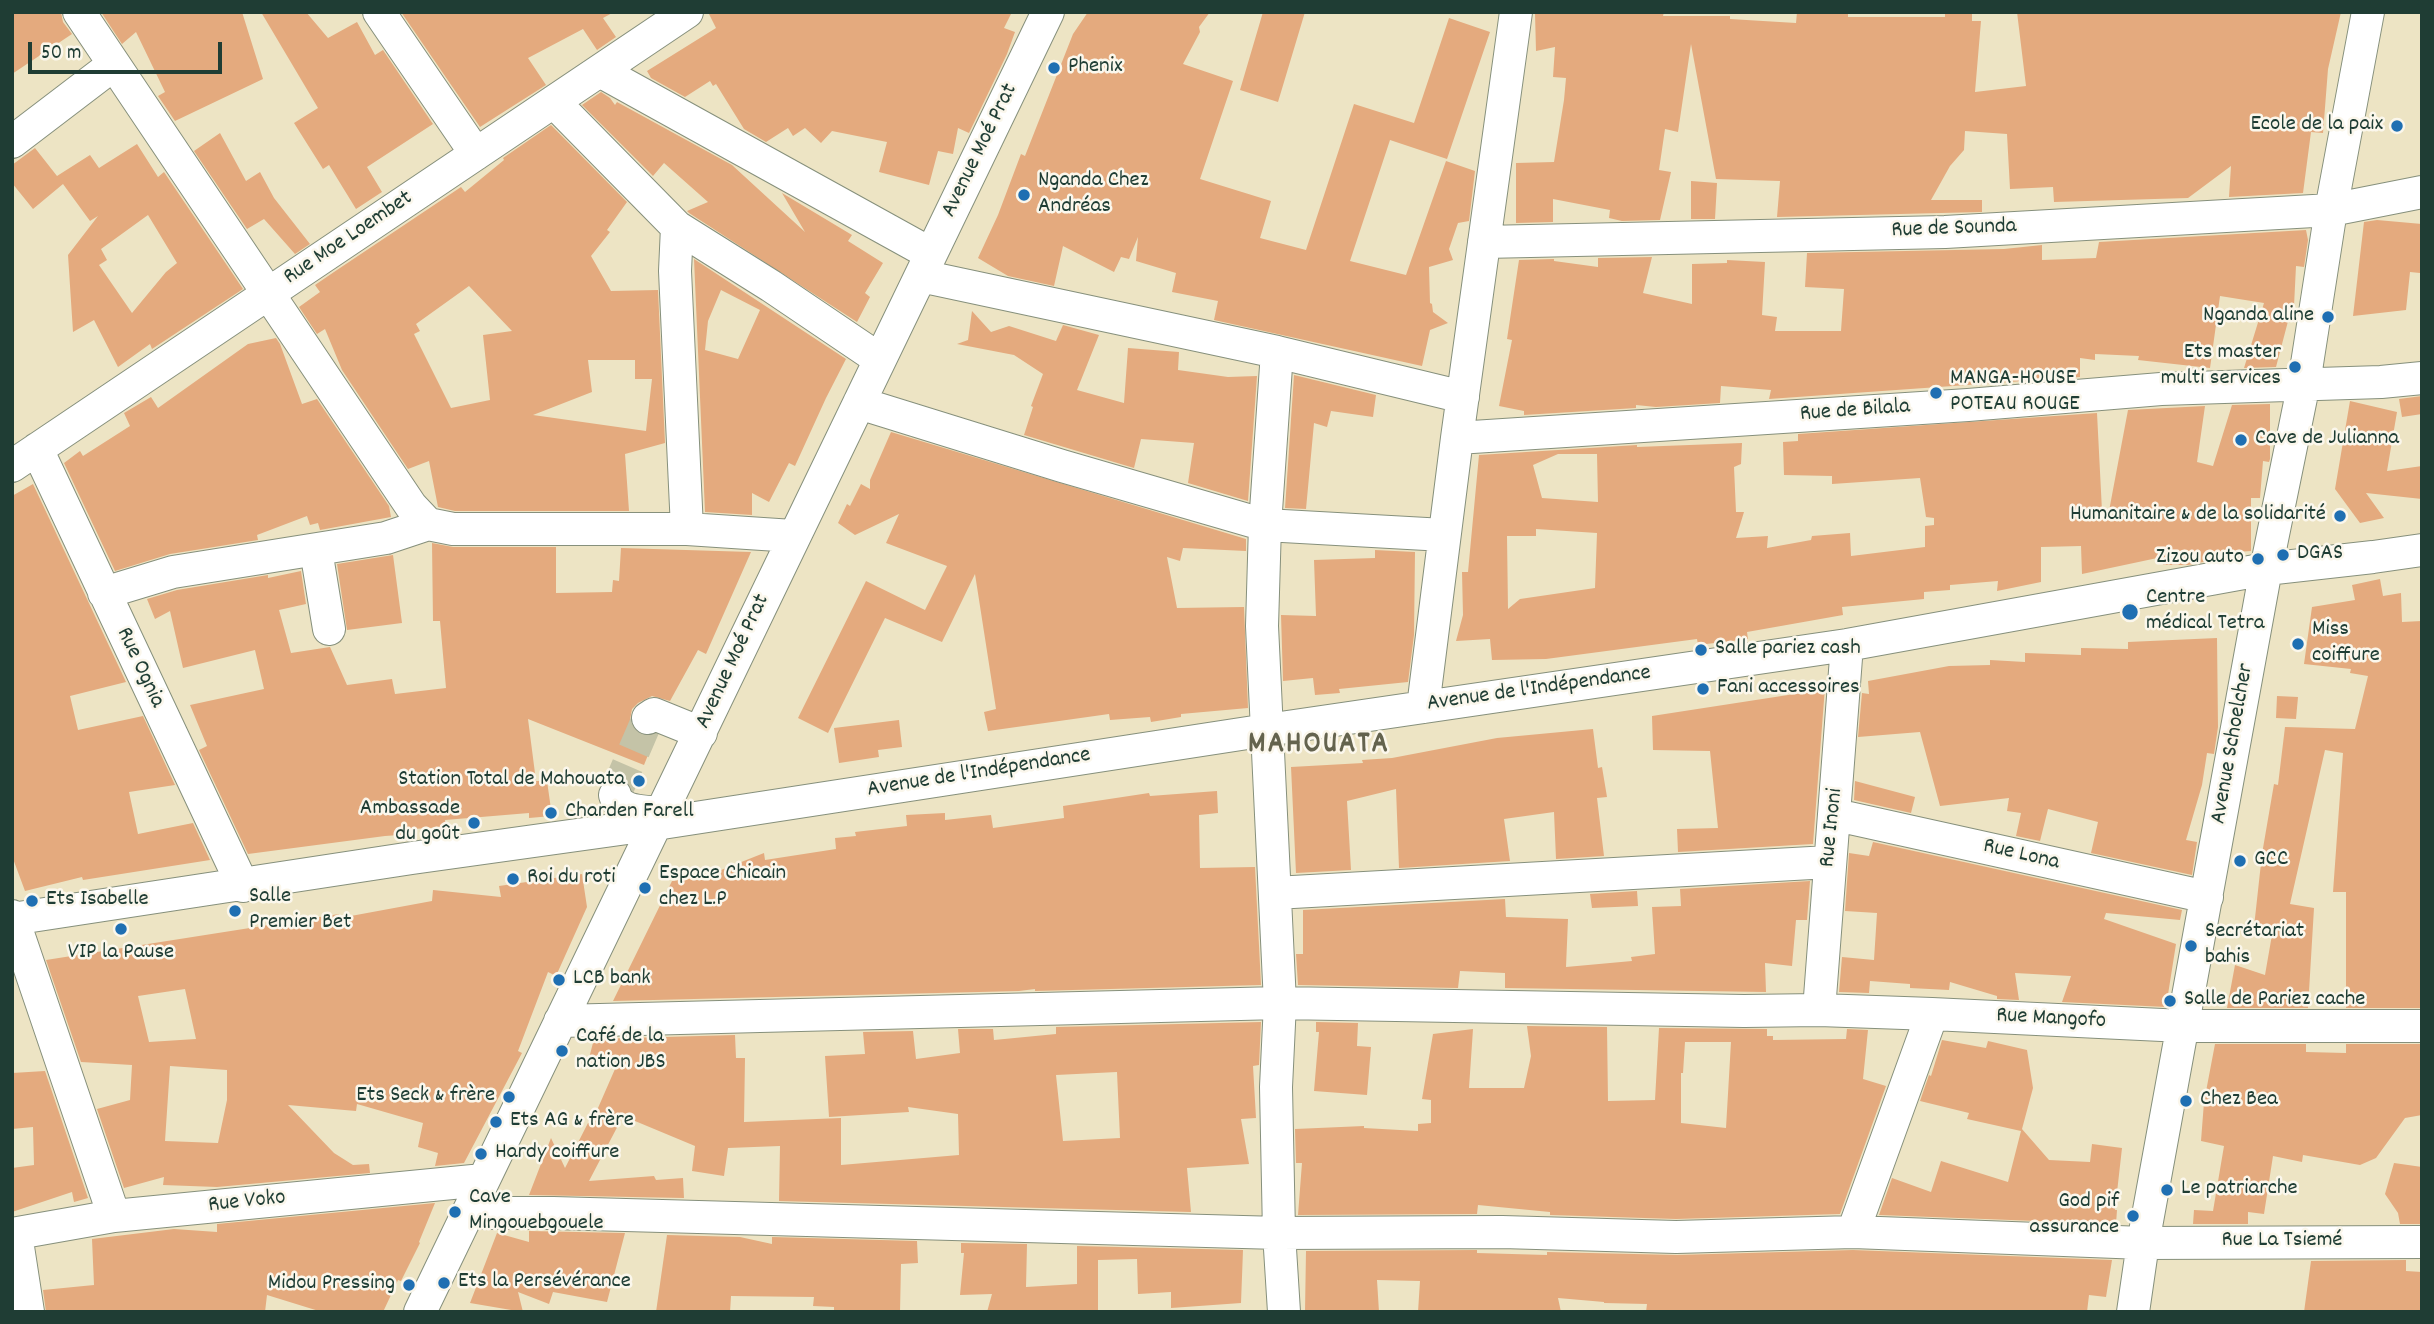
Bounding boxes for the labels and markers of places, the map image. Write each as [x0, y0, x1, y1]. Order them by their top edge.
place label: Phenix [1068, 54, 1122, 82]
marker: Phenix [1046, 60, 1062, 76]
place label: Ecole de la paix [2250, 112, 2383, 140]
marker: Ecole de la paix [2389, 118, 2405, 134]
place label: Nganda Chez Andréas [1038, 168, 1148, 222]
marker: Nganda Chez Andréas [1016, 187, 1032, 203]
place label: Nganda aline [2203, 303, 2314, 331]
marker: Nganda aline [2320, 309, 2336, 325]
place label: Ets master multi services [2161, 340, 2281, 394]
marker: Ets master multi services [2287, 359, 2303, 375]
place label: MANGA-HOUSE POTEAU ROUGE [1950, 366, 2080, 420]
marker: MANGA-HOUSE POTEAU ROUGE [1928, 385, 1944, 401]
place label: Cave de Julianna [2255, 426, 2399, 454]
marker: Cave de Julianna [2233, 432, 2249, 448]
place label: Humanitaire & de la solidarité [2070, 502, 2326, 530]
marker: Humanitaire & de la solidarité [2332, 508, 2348, 524]
place label: DGAS [2297, 541, 2343, 569]
place label: Zizou auto [2156, 545, 2244, 573]
marker: DGAS [2275, 547, 2291, 563]
marker: Zizou auto [2250, 551, 2266, 567]
place label: Centre médical Tetra [2146, 585, 2265, 639]
marker: Centre médical Tetra [2120, 602, 2140, 622]
place label: Miss coiffure [2312, 617, 2380, 671]
place label: Salle pariez cash [1715, 636, 1861, 664]
marker: Miss coiffure [2290, 636, 2306, 652]
marker: Salle pariez cash [1693, 642, 1709, 658]
place label: Fani accessoires [1717, 675, 1860, 703]
marker: Fani accessoires [1695, 681, 1711, 697]
place label: Station Total de Mahouata [398, 767, 625, 795]
marker: Station Total de Mahouata [631, 773, 647, 789]
place label: Ambassade du goût [360, 796, 460, 850]
place label: Charden Farell [565, 799, 694, 827]
marker: Charden Farell [543, 805, 559, 821]
marker: Ambassade du goût [466, 815, 482, 831]
place label: GCC [2254, 847, 2288, 875]
marker: GCC [2232, 853, 2248, 869]
place label: Espace Chicain chez L.P [659, 861, 786, 915]
place label: Roi du roti [527, 865, 615, 893]
marker: Roi du roti [505, 871, 521, 887]
marker: Espace Chicain chez L.P [637, 880, 653, 896]
place label: Salle Premier Bet [249, 884, 352, 938]
place label: Ets Isabelle [46, 887, 149, 915]
marker: Ets Isabelle [24, 893, 40, 909]
marker: Salle Premier Bet [227, 903, 243, 919]
place label: Secrétariat bahis [2205, 919, 2304, 973]
marker: VIP la Pause [113, 921, 129, 937]
marker: Secrétariat bahis [2183, 938, 2199, 954]
place label: VIP la Pause [68, 940, 174, 968]
place label: LCB bank [573, 966, 651, 994]
marker: LCB bank [551, 972, 567, 988]
place label: Salle de Pariez cache [2184, 987, 2365, 1015]
marker: Salle de Pariez cache [2162, 993, 2178, 1009]
place label: Café de la nation JBS [576, 1024, 666, 1078]
marker: Café de la nation JBS [554, 1043, 570, 1059]
place label: Ets Seck & frère [356, 1083, 495, 1111]
place label: Chez Bea [2200, 1087, 2278, 1115]
marker: Ets Seck & frère [501, 1089, 517, 1105]
marker: Chez Bea [2178, 1093, 2194, 1109]
place label: Ets AG & frère [510, 1108, 634, 1136]
marker: Ets AG & frère [488, 1114, 504, 1130]
place label: Hardy coiffure [495, 1140, 619, 1168]
marker: Hardy coiffure [473, 1146, 489, 1162]
place label: Le patriarche [2181, 1176, 2298, 1204]
marker: Le patriarche [2159, 1182, 2175, 1198]
place label: Cave Mingouebgouele [469, 1185, 604, 1239]
place label: God pif assurance [2030, 1189, 2119, 1243]
marker: Cave Mingouebgouele [447, 1204, 463, 1220]
marker: God pif assurance [2125, 1208, 2141, 1224]
place label: Ets la Persévérance [458, 1269, 631, 1297]
place label: Midou Pressing [268, 1271, 395, 1299]
marker: Ets la Persévérance [436, 1275, 452, 1291]
marker: Midou Pressing [401, 1277, 417, 1293]

